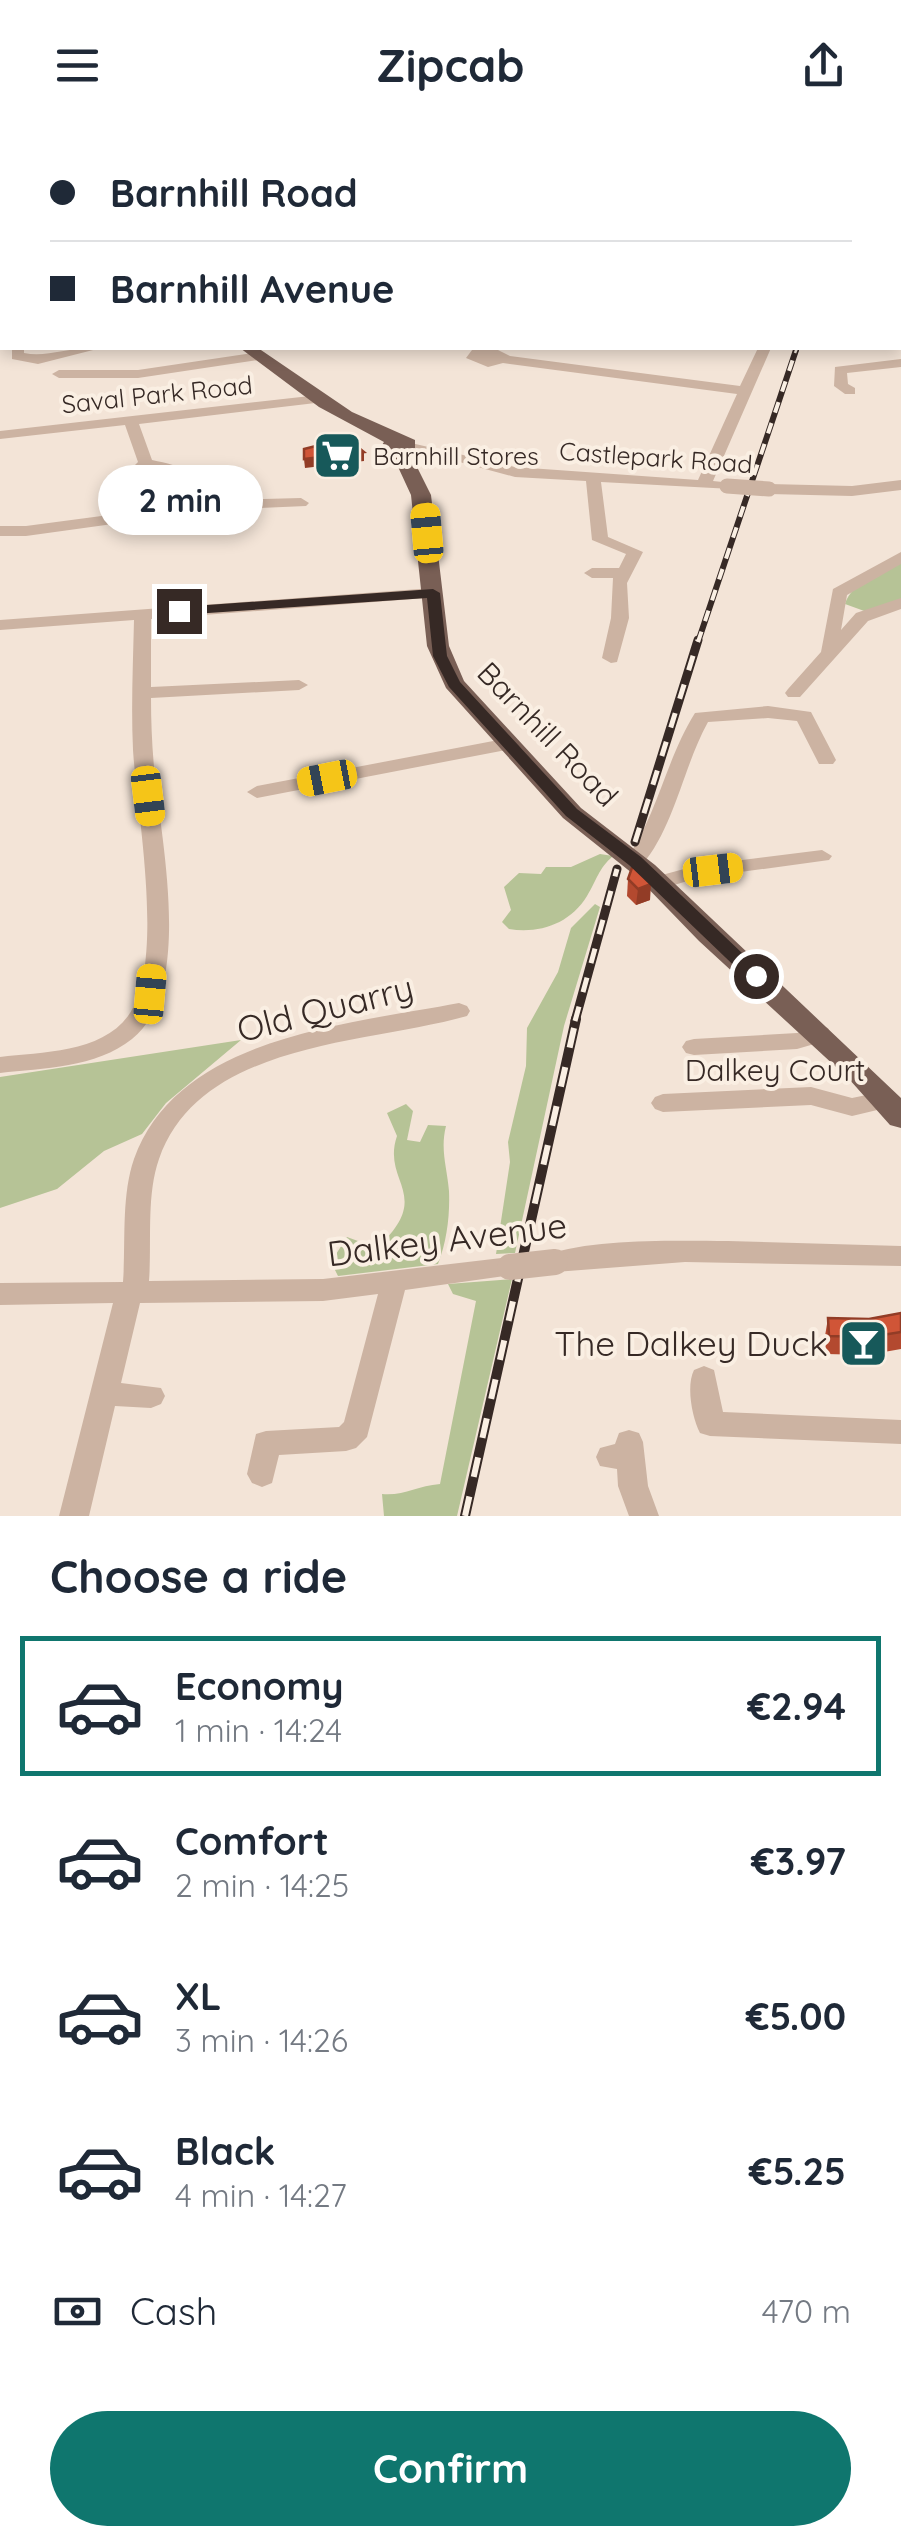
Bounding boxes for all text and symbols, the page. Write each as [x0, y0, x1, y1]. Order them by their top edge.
text: Zipcab [377, 37, 524, 93]
icon: menu [50, 38, 105, 93]
icon: share [796, 38, 851, 93]
text: Barnhill Road [110, 169, 358, 217]
text: Barnhill Avenue [110, 265, 394, 313]
street label: Saval Park Road [60, 369, 254, 419]
supermarket icon: Barnhill Stores [312, 429, 364, 481]
street label: Castlepark Road [558, 435, 754, 479]
place label: Barnhill Stores [373, 440, 539, 471]
callout: 2 min [96, 466, 262, 536]
text: 2 min [139, 480, 222, 520]
car [409, 502, 445, 564]
route end [157, 589, 202, 634]
street label: Barnhill Road [470, 654, 626, 814]
car [295, 758, 359, 798]
car [129, 764, 167, 828]
car [681, 851, 745, 889]
route start [734, 954, 779, 999]
car [132, 963, 168, 1025]
street label: Old Quarry [232, 965, 418, 1051]
street label: Dalkey Court [685, 1051, 865, 1089]
street label: Dalkey Avenue [325, 1202, 569, 1276]
bar icon: The Dalkey Duck [837, 1317, 889, 1369]
place label: The Dalkey Duck [554, 1321, 828, 1365]
text: Choose a ride [50, 1548, 347, 1604]
icon: car [55, 1661, 145, 1751]
text: Economy [175, 1662, 344, 1710]
text: €2.94 [747, 1682, 846, 1730]
text: 1 min · 14:24 [175, 1710, 342, 1750]
icon: car [55, 1816, 145, 1906]
text: Comfort [175, 1817, 329, 1865]
text: €3.97 [751, 1837, 846, 1885]
text: 2 min · 14:25 [175, 1865, 349, 1905]
icon: car [55, 1971, 145, 2061]
text: XL [175, 1972, 221, 2020]
text: €5.00 [746, 1992, 846, 2040]
text: 3 min · 14:26 [175, 2020, 348, 2060]
icon: car [55, 2126, 145, 2216]
text: Black [175, 2127, 275, 2175]
text: €5.25 [749, 2147, 846, 2195]
text: 4 min · 14:27 [175, 2175, 347, 2215]
icon: cash [50, 2284, 105, 2339]
text: Cash [130, 2287, 217, 2335]
text: 470 m [762, 2291, 851, 2331]
button: Confirm [50, 2411, 851, 2526]

